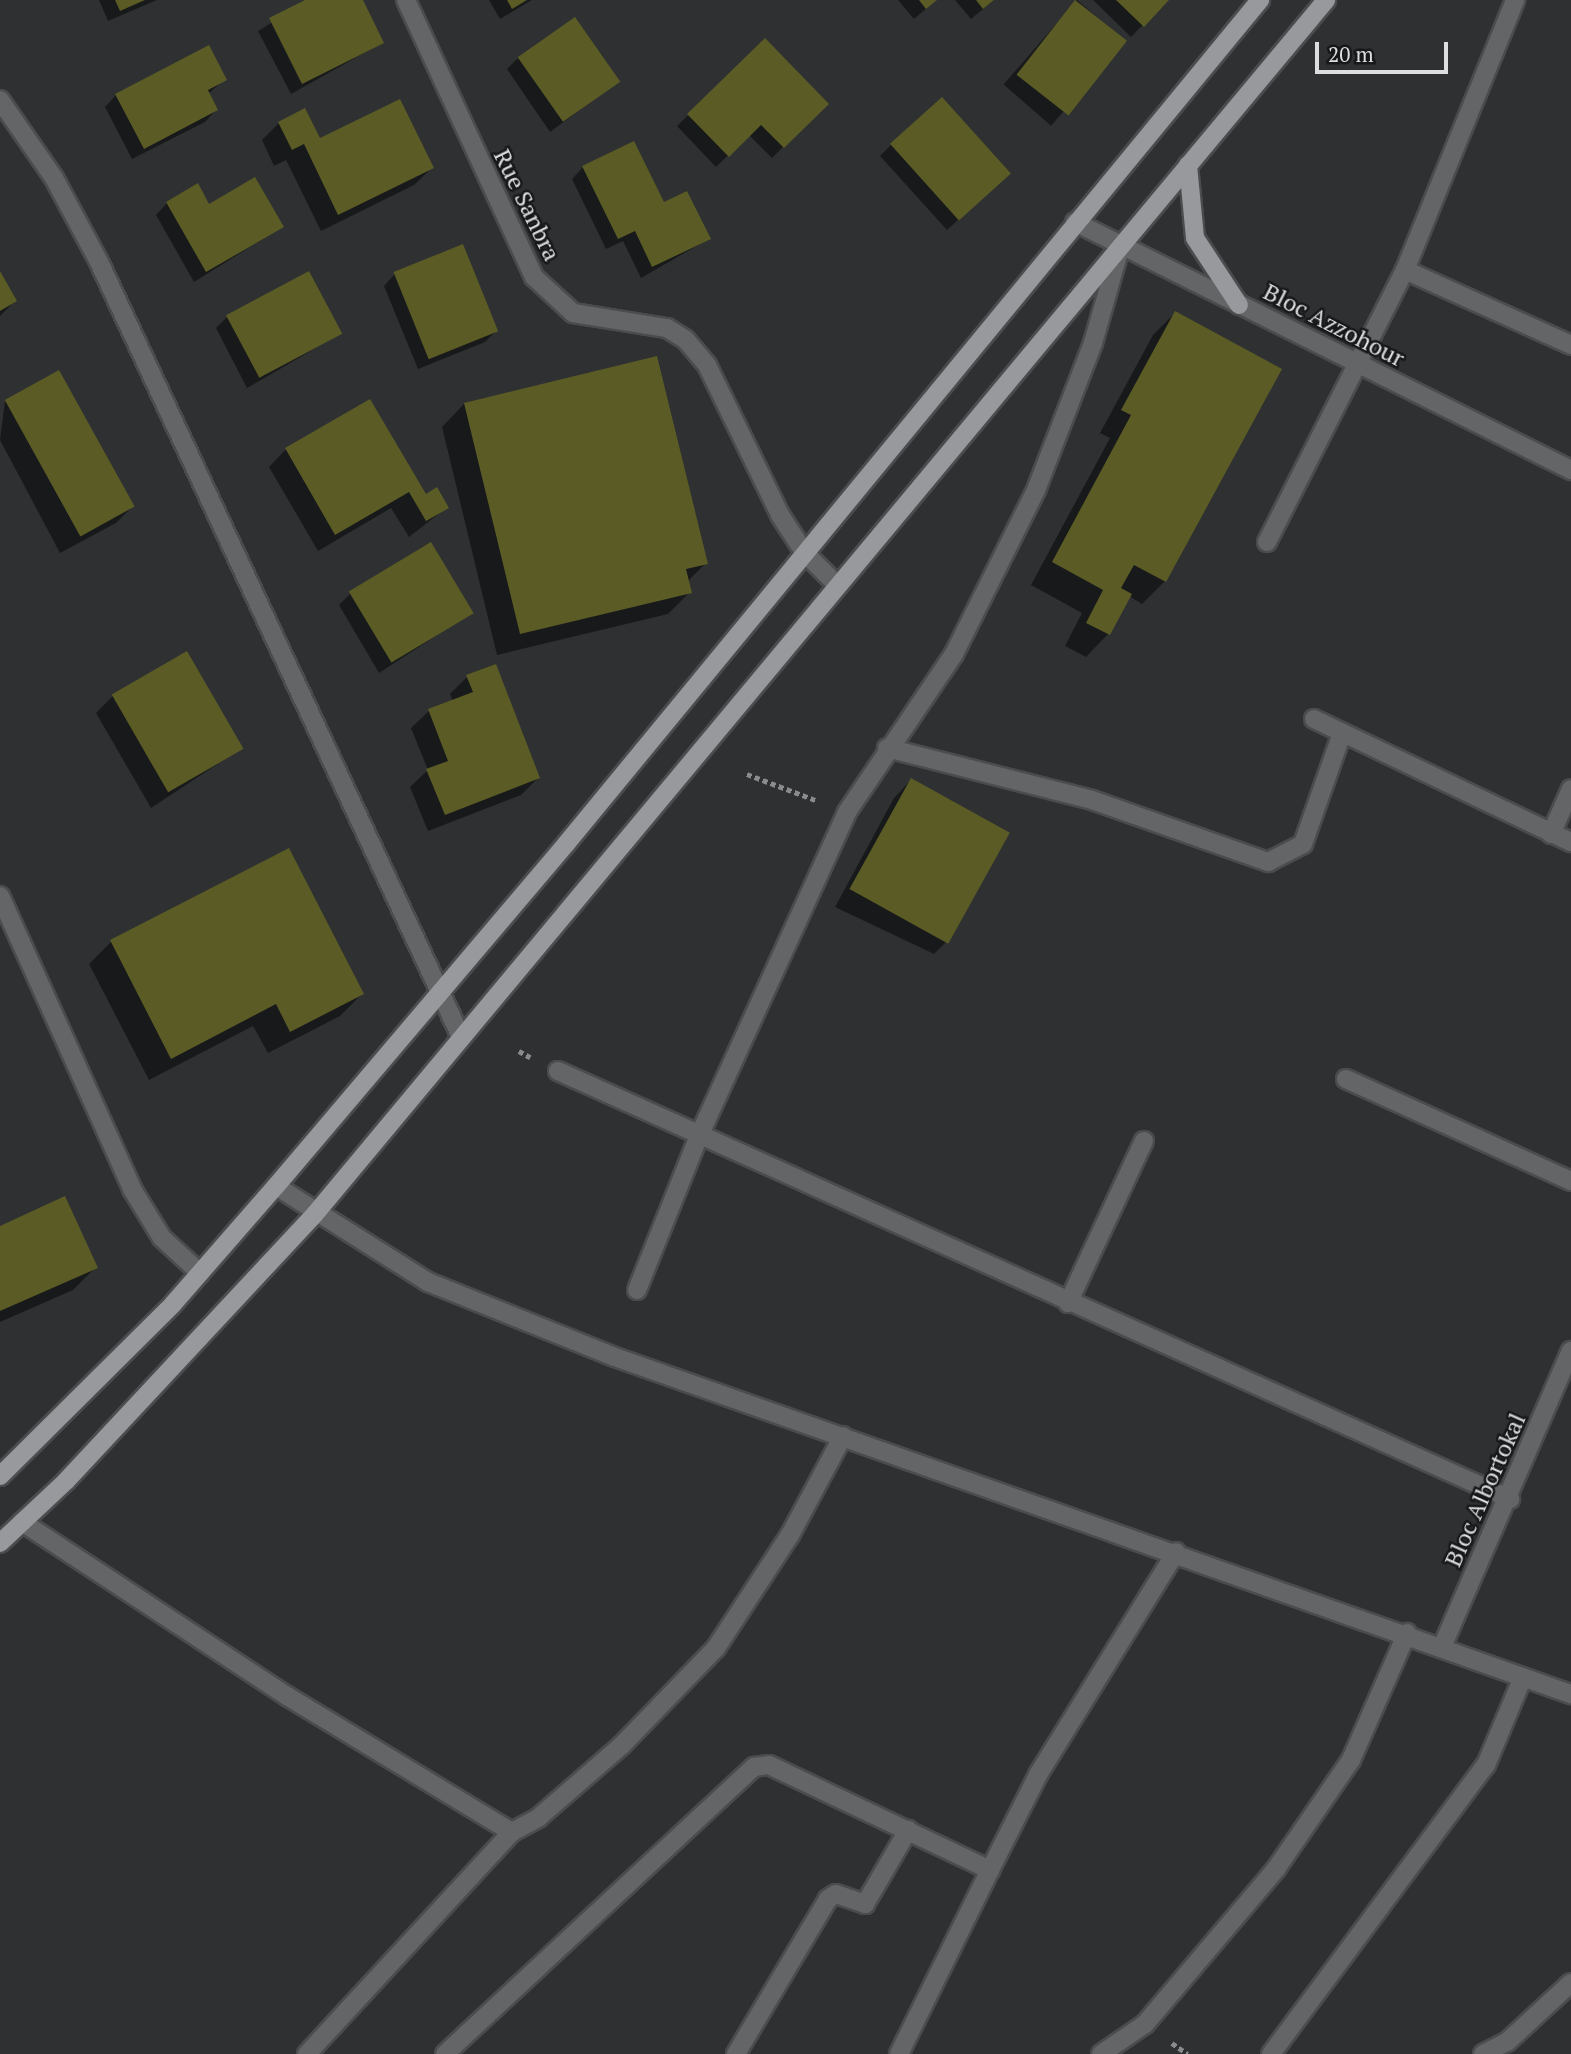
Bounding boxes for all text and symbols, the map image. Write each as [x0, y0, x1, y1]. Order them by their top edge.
scale bar [1319, 28, 1452, 72]
text: 20 m [1328, 40, 1374, 68]
street label: Rue Sanbra [488, 144, 566, 266]
street label: Bloc Azzohour [1258, 277, 1410, 373]
street label: Bloc Albortokal [1438, 1409, 1532, 1571]

